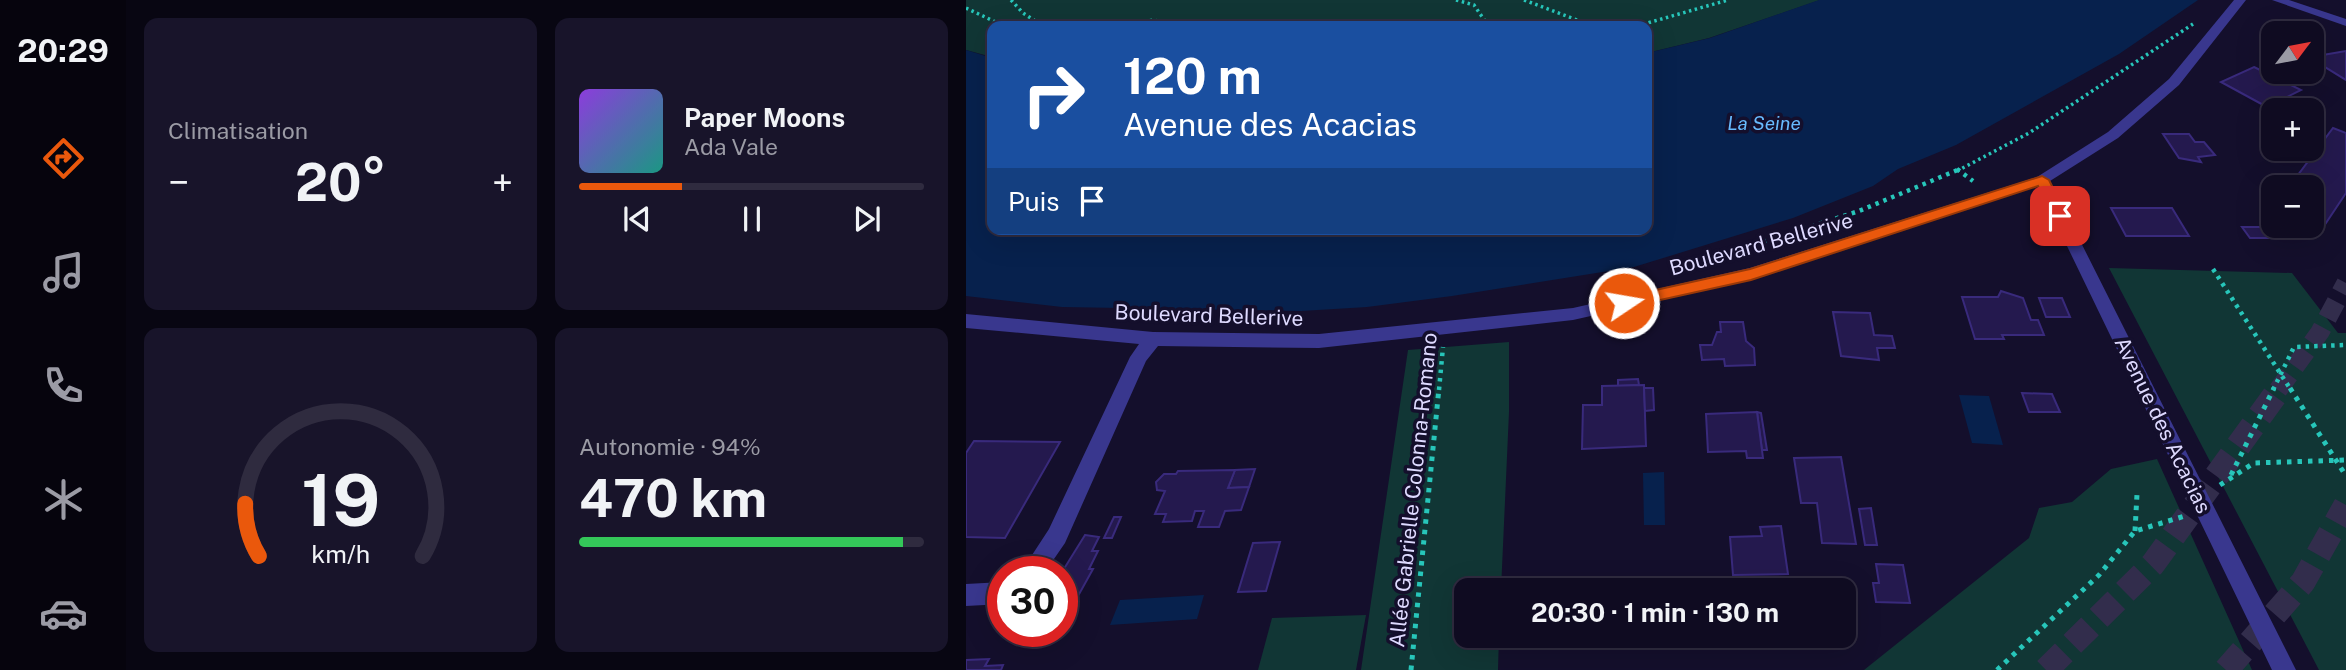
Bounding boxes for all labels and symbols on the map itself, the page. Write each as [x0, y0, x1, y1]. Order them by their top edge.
north arrow [2261, 21, 2324, 84]
water label: La Seine [1727, 112, 1801, 134]
pin [2030, 186, 2090, 246]
street label: Boulevard Bellerive [1666, 207, 1856, 281]
position arrow [1587, 266, 1661, 340]
street label: Boulevard Bellerive [1114, 299, 1304, 331]
street label: Allée Gabrielle Colonna-Romano [1384, 331, 1442, 649]
street label: Avenue des Acacias [2109, 333, 2217, 517]
speed limit sign: 30 [987, 556, 1078, 647]

